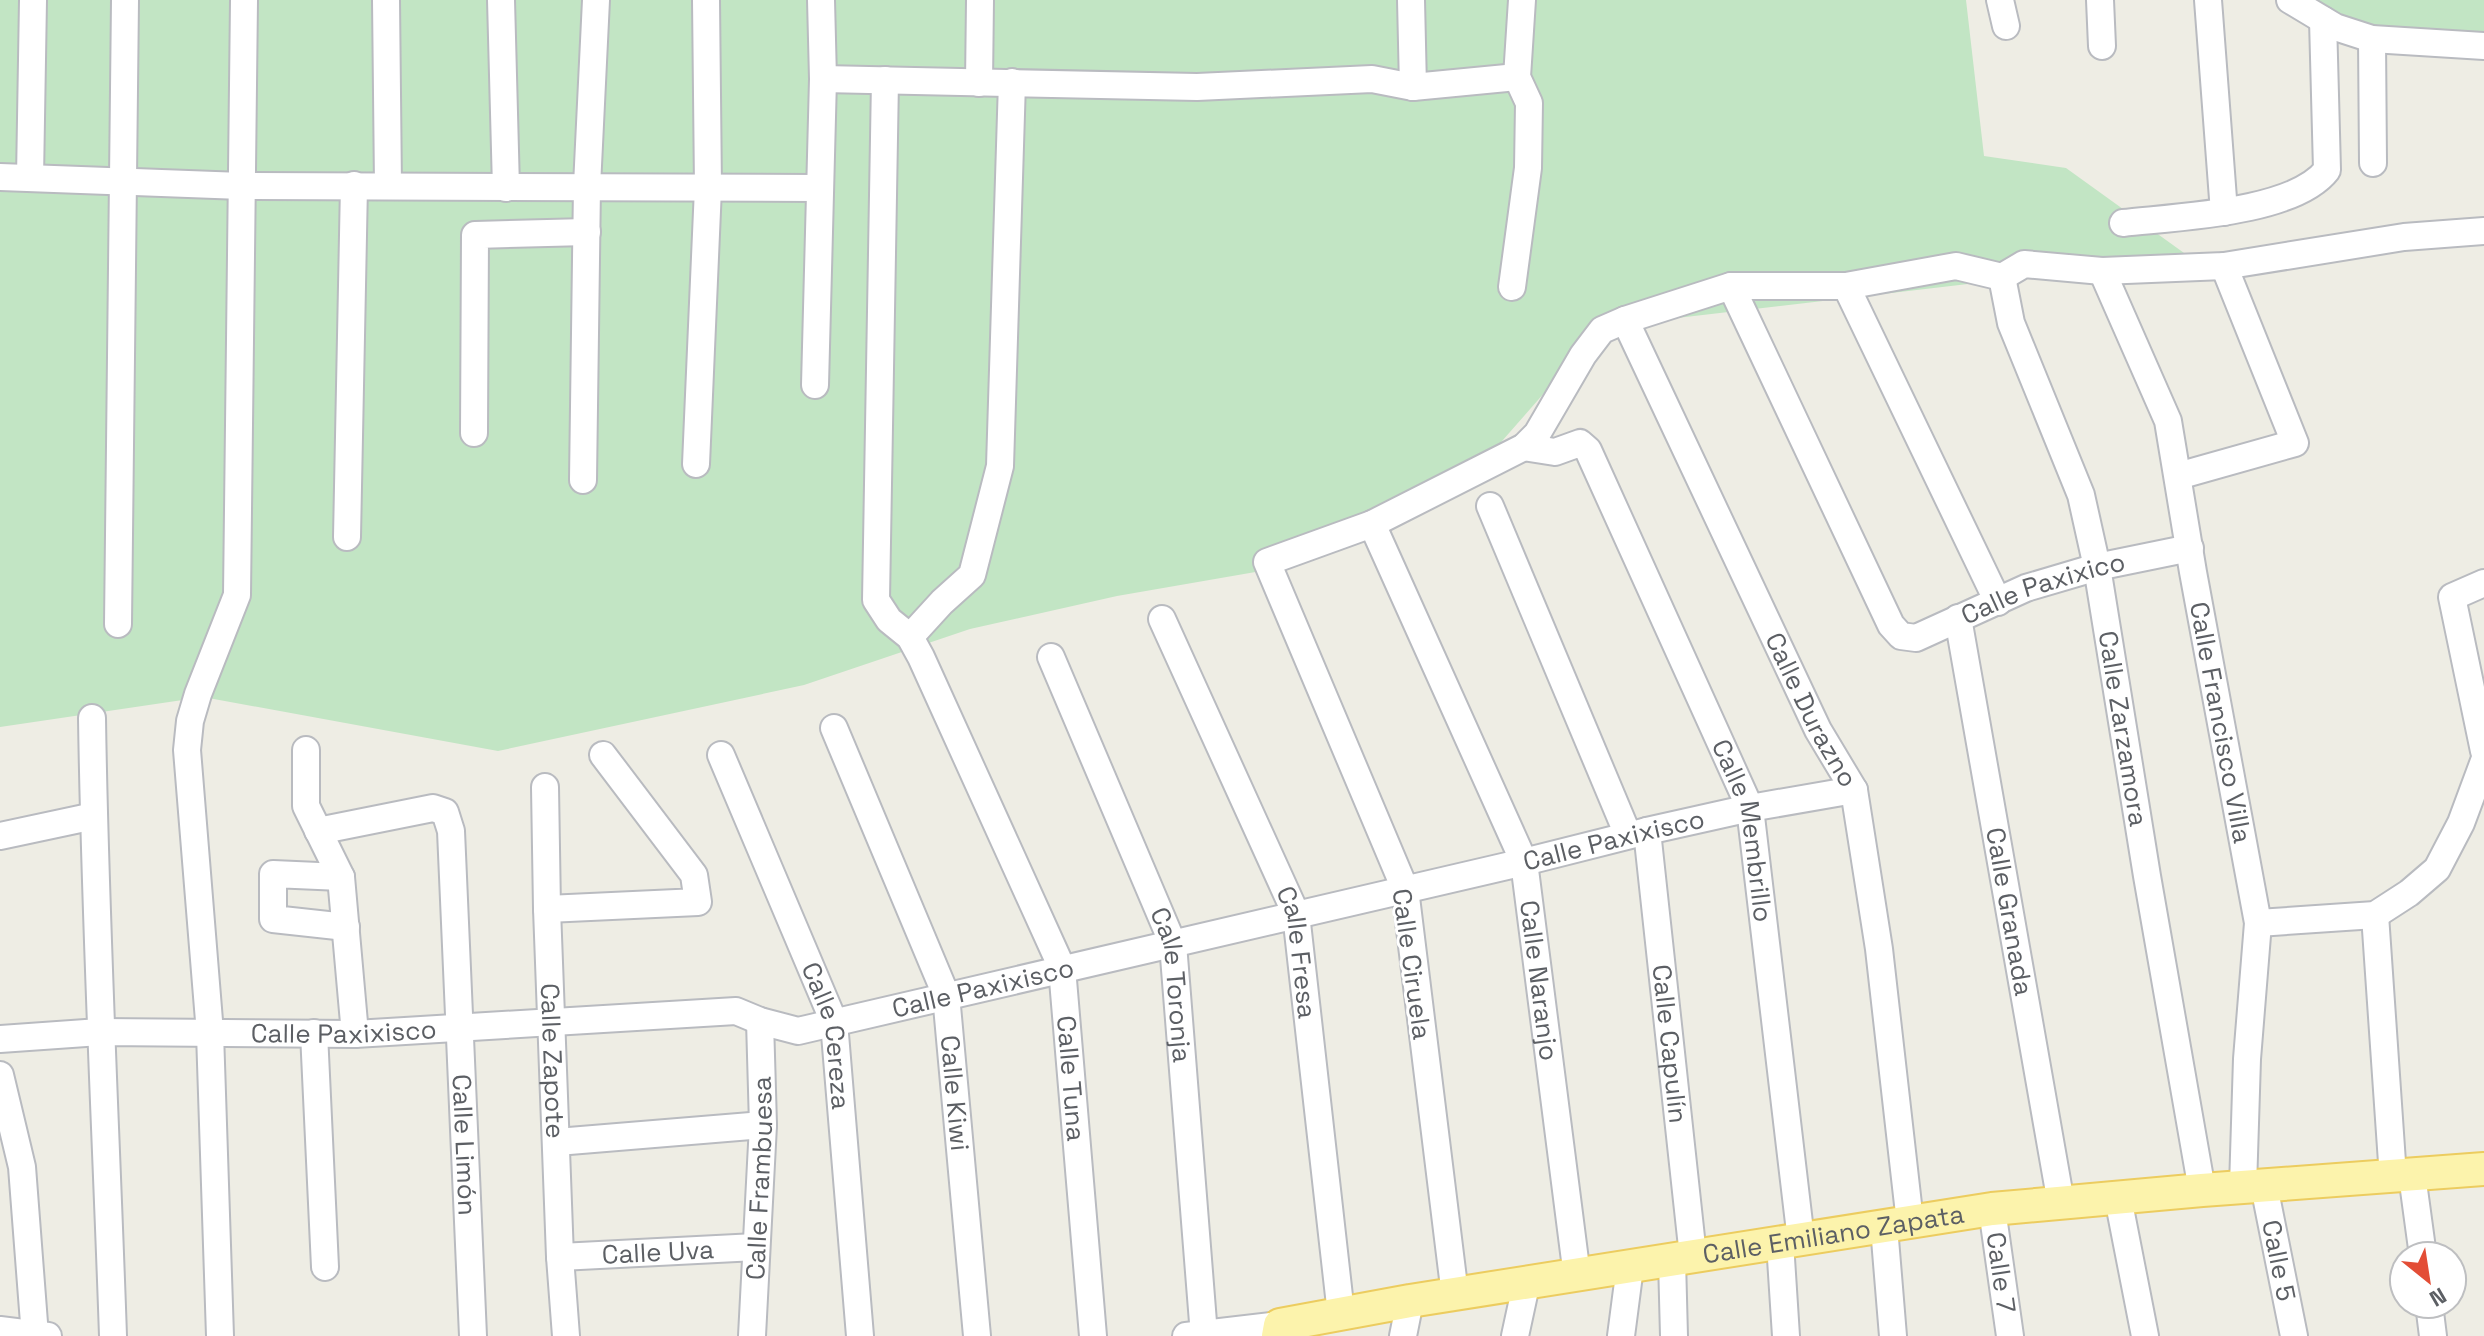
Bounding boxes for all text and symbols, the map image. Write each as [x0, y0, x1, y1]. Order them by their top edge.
street label: Calle Paxixico [1956, 545, 2128, 632]
street label: Calle Francisco Villa [2182, 599, 2260, 846]
street label: Calle Durazno [1757, 627, 1865, 793]
street label: Calle Zarzamora [2091, 628, 2156, 829]
street label: Calle Membrillo [1704, 734, 1780, 924]
street label: Calle Paxixisco [1519, 802, 1708, 879]
street label: Calle Granada [1978, 825, 2041, 998]
street label: Calle Fresa [1269, 881, 1325, 1020]
street label: Calle Ciruela [1385, 886, 1439, 1042]
street label: Calle Naranjo [1512, 898, 1566, 1063]
street label: Calle Toronja [1142, 902, 1199, 1064]
street label: Calle Paxixisco [889, 950, 1077, 1026]
street label: Calle Cereza [794, 957, 858, 1111]
street label: Calle Capulín [1645, 963, 1696, 1125]
street label: Calle Zapote [533, 982, 573, 1139]
street label: Calle Paxixisco [251, 1012, 437, 1051]
street label: Calle Tuna [1049, 1014, 1094, 1143]
street label: Calle Kiwi [933, 1034, 977, 1152]
street label: Calle Limón [445, 1073, 485, 1216]
street label: Calle Frambuesa [738, 1076, 780, 1281]
street label: Calle Emiliano Zapata [1700, 1197, 1966, 1271]
street label: Calle 5 [2254, 1217, 2304, 1304]
street label: Calle 7 [1978, 1230, 2024, 1315]
street label: Calle Uva [601, 1232, 715, 1272]
north arrow [2388, 1240, 2468, 1320]
text: N [2425, 1282, 2451, 1313]

